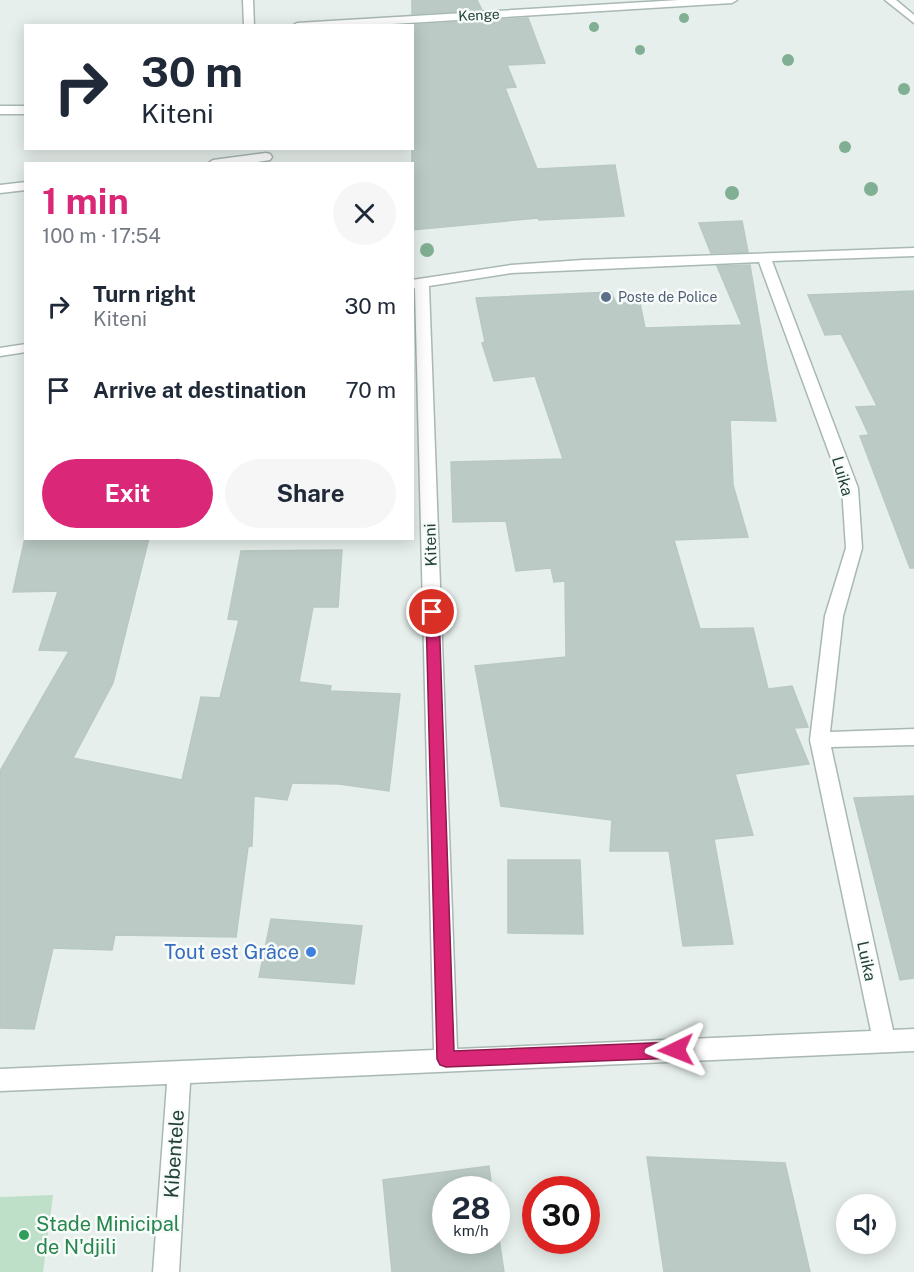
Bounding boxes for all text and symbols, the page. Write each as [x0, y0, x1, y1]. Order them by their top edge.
street label: Kenge [458, 6, 500, 24]
text: 30 m [141, 47, 243, 96]
icon: right [42, 48, 120, 126]
text: Kiteni [141, 97, 214, 129]
text: 1 min [42, 180, 129, 222]
button: close [333, 182, 396, 245]
text: 100 m · 17:54 [42, 224, 161, 248]
text: Turn right [93, 281, 196, 307]
place label: Poste de Police [618, 289, 717, 305]
icon: right [42, 290, 75, 323]
marker: Poste de Police [599, 290, 613, 304]
text: 30 m [344, 293, 396, 319]
text: Kiteni [93, 307, 147, 331]
icon: arrive [42, 374, 75, 407]
text: Arrive at destination [93, 377, 306, 403]
text: 70 m [345, 377, 396, 403]
street label: Luika [828, 454, 857, 498]
button: Exit [42, 459, 213, 528]
button: Share [225, 459, 396, 528]
street label: Kiteni [420, 523, 441, 567]
pin [406, 586, 457, 637]
icon: arrive [415, 595, 448, 628]
street label: Luika [853, 939, 880, 983]
place label: Tout est Grâce [164, 940, 299, 964]
marker: Tout est Grâce [304, 945, 318, 959]
position arrow [644, 1018, 708, 1082]
street label: Kibentele [159, 1109, 189, 1199]
speed limit sign: 30 [522, 1176, 600, 1254]
text: 28 [451, 1190, 491, 1226]
map controls [836, 1194, 896, 1254]
button: sound [836, 1194, 896, 1254]
place label: Stade Minicipal de N'djili [36, 1212, 180, 1259]
text: km/h [453, 1222, 489, 1239]
marker: Stade Minicipal de N'djili [17, 1228, 31, 1242]

